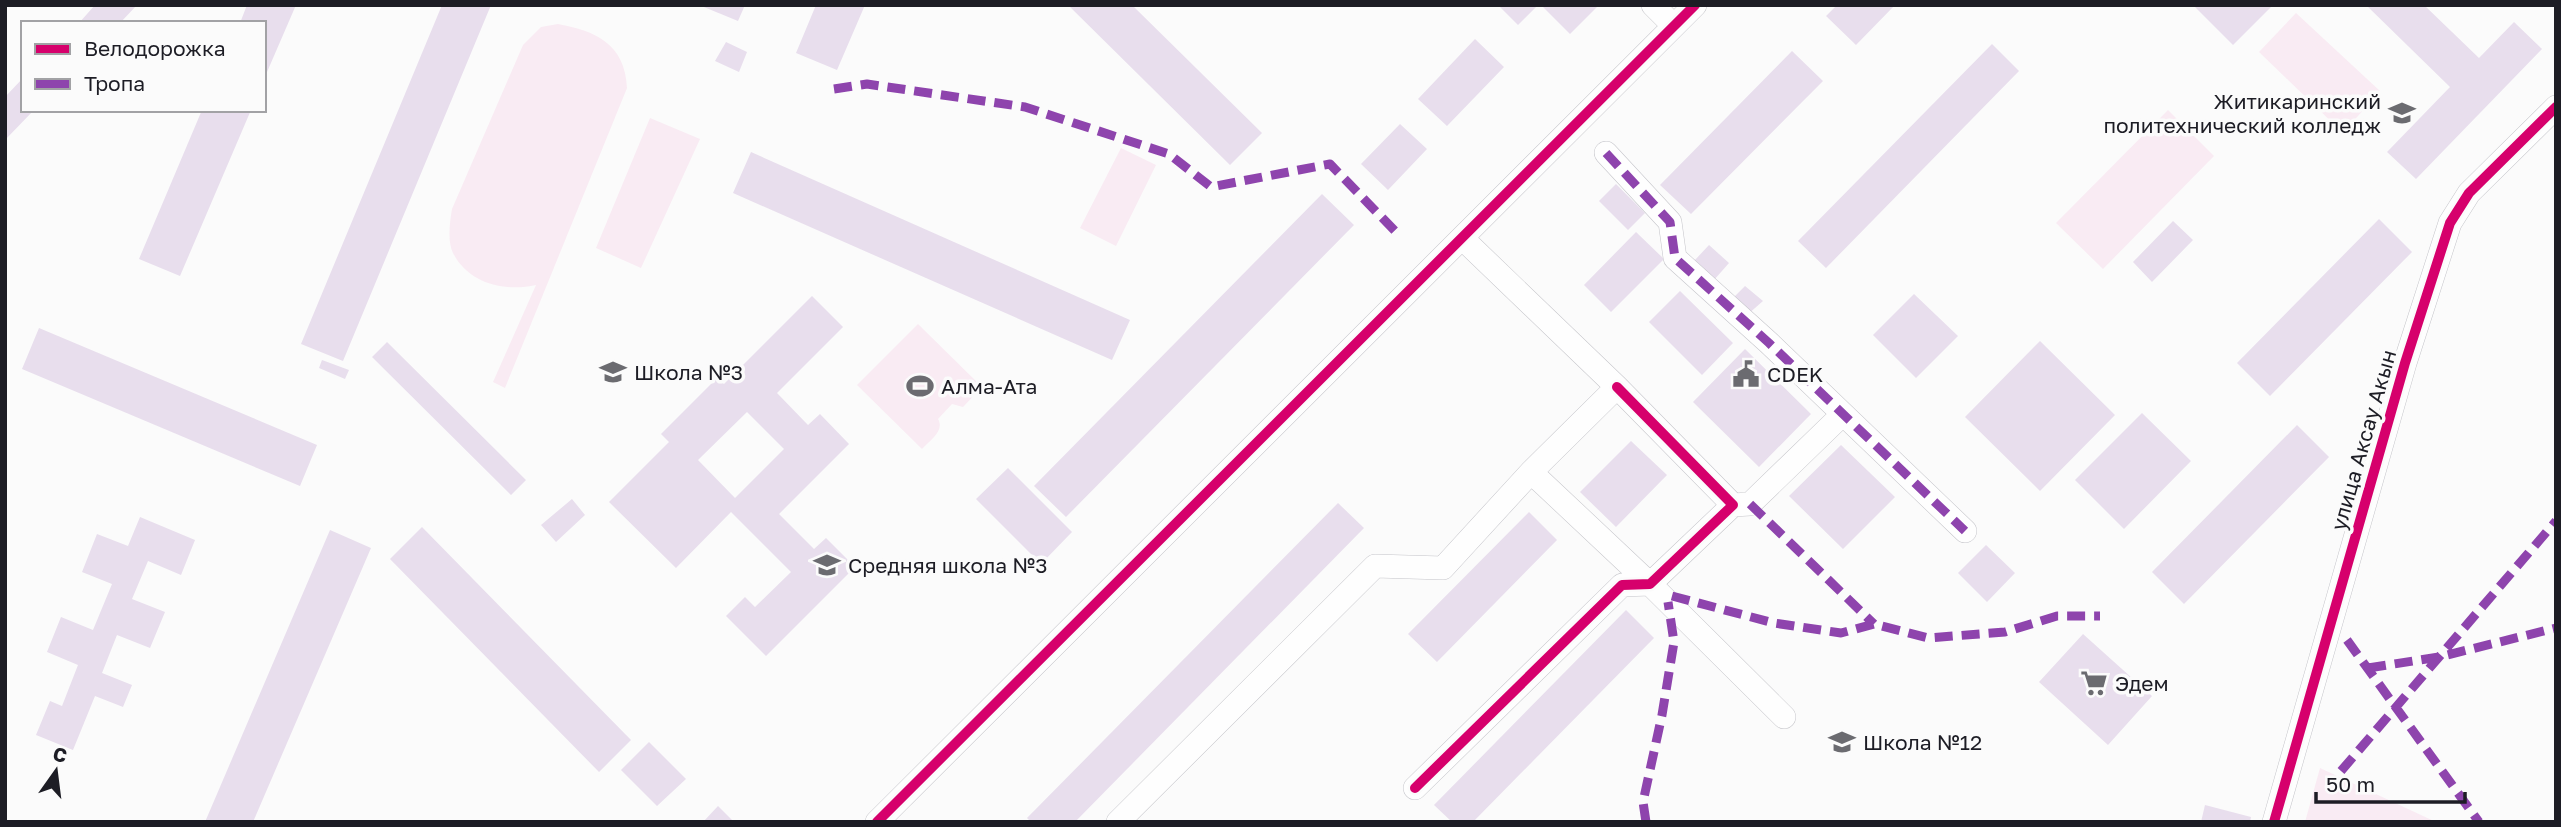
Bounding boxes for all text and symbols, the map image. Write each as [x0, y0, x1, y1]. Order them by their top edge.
legend [21, 21, 266, 112]
text: Велодорожка [84, 35, 226, 61]
text: Тропа [84, 70, 145, 96]
place label: Житикаринский политехнический колледж [2103, 88, 2381, 138]
school or university icon: Житикаринский политехнический колледж [2387, 98, 2417, 128]
street label: улица Аксау Акын [2325, 347, 2401, 533]
school or university icon: Школа №3 [598, 357, 628, 387]
place label: Школа №3 [634, 359, 743, 385]
public building icon: CDEK [1731, 359, 1761, 389]
place label: CDEK [1767, 361, 1823, 387]
sports icon: Алма-Ата [905, 371, 935, 401]
place label: Алма-Ата [941, 373, 1037, 399]
school or university icon: Средняя школа №3 [812, 550, 842, 580]
place label: Средняя школа №3 [848, 552, 1048, 578]
supermarket icon: Эдем [2079, 668, 2109, 698]
place label: Эдем [2115, 670, 2169, 696]
school or university icon: Школа №12 [1827, 727, 1857, 757]
place label: Школа №12 [1863, 729, 1982, 755]
north arrow [21, 736, 91, 806]
text: С [51, 741, 70, 767]
scale bar [2316, 760, 2465, 804]
text: 50 m [2326, 771, 2375, 797]

